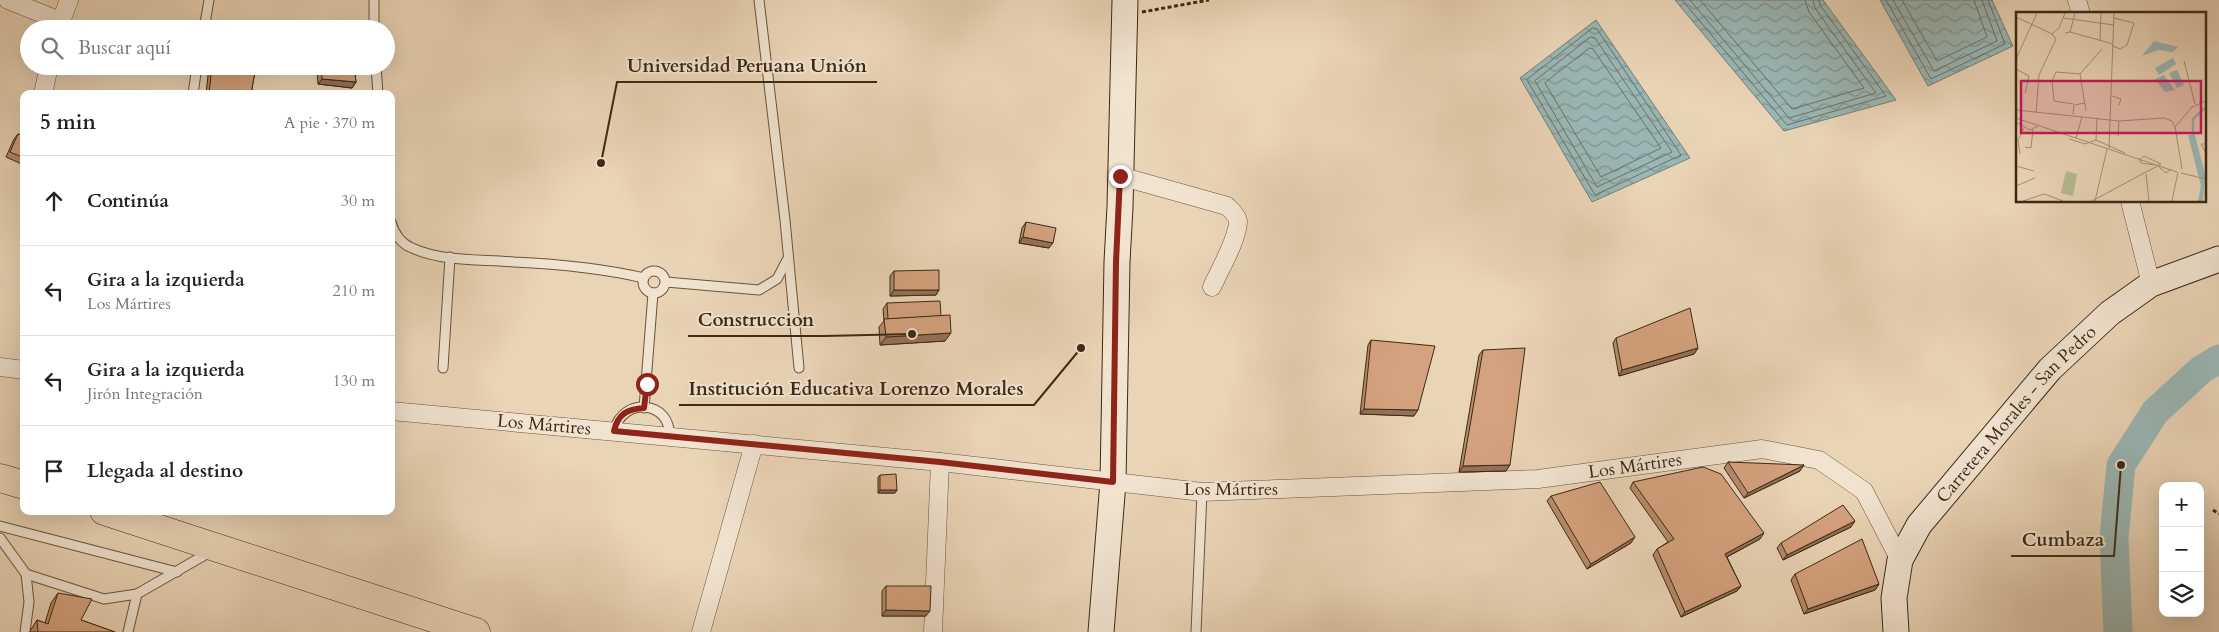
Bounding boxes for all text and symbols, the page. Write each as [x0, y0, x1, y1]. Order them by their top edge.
inset map [2016, 12, 2206, 202]
search box [20, 20, 395, 75]
icon: search [38, 34, 66, 62]
text: Buscar aquí [78, 35, 171, 61]
callout: Universidad Peruana Unión [617, 48, 877, 82]
text: Universidad Peruana Unión [627, 53, 868, 79]
text: 5 min [40, 108, 96, 137]
text: A pie · 370 m [284, 112, 375, 134]
route end [1109, 165, 1132, 188]
icon: ahead [40, 187, 68, 215]
text: Continúa [87, 188, 169, 214]
text: 30 m [341, 190, 375, 212]
text: Gira a la izquierda [87, 267, 245, 293]
icon: left [40, 277, 68, 305]
text: 210 m [333, 280, 375, 302]
text: Los Mártires [87, 293, 171, 315]
callout: Construccion [688, 302, 824, 336]
text: Construccion [698, 307, 815, 333]
street label: Carretera Morales - San Pedro [1930, 319, 2102, 508]
text: Gira a la izquierda [87, 357, 245, 383]
icon: left [40, 367, 68, 395]
text: 130 m [333, 370, 375, 392]
callout: Institución Educativa Lorenzo Morales [679, 371, 1034, 405]
route start [636, 373, 659, 396]
text: Institución Educativa Lorenzo Morales [688, 376, 1024, 402]
text: Jirón Integración [87, 383, 203, 405]
street label: Los Mártires [496, 408, 592, 442]
street label: Los Mártires [1587, 447, 1683, 485]
icon: arrive [40, 457, 68, 485]
text: Llegada al destino [87, 458, 243, 484]
street label: Los Mártires [1184, 477, 1278, 502]
map controls [2159, 482, 2204, 617]
button: + [2159, 482, 2204, 527]
callout: Cumbaza [2011, 522, 2114, 556]
text: Cumbaza [2022, 527, 2105, 553]
button: − [2159, 527, 2204, 572]
button: layers [2159, 572, 2204, 617]

